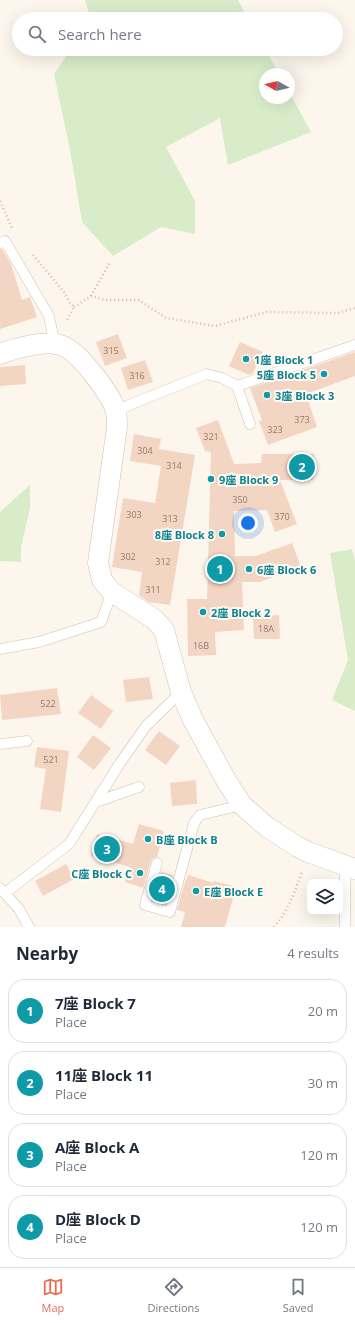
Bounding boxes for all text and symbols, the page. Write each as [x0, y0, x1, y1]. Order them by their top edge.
search box [12, 12, 343, 56]
icon: search [26, 23, 48, 45]
text: Search here [58, 24, 142, 44]
north arrow [259, 68, 295, 104]
house number: 315 [103, 344, 119, 357]
place label: 1座 Block 1 [254, 352, 313, 367]
marker: 1座 Block 1 [241, 354, 251, 364]
place label: 5座 Block 5 [257, 367, 316, 382]
house number: 316 [129, 369, 145, 382]
marker: 5座 Block 5 [319, 369, 329, 379]
place label: 3座 Block 3 [275, 388, 334, 403]
marker: 3座 Block 3 [262, 390, 272, 400]
house number: 373 [294, 413, 310, 426]
house number: 323 [267, 423, 283, 436]
house number: 321 [203, 430, 219, 443]
house number: 304 [137, 444, 153, 457]
pin: 2 [289, 452, 315, 482]
house number: 314 [166, 459, 182, 472]
place label: 9座 Block 9 [219, 472, 278, 487]
marker: 9座 Block 9 [206, 474, 216, 484]
house number: 350 [232, 493, 248, 506]
house number: 303 [126, 508, 142, 521]
house number: 370 [274, 510, 290, 523]
house number: 313 [162, 512, 178, 525]
your location [238, 513, 258, 533]
place label: 8座 Block 8 [155, 527, 214, 542]
marker: 8座 Block 8 [217, 529, 227, 539]
house number: 302 [120, 550, 136, 563]
pin: 1 [207, 554, 233, 584]
house number: 312 [155, 555, 171, 568]
place label: 6座 Block 6 [257, 562, 316, 577]
marker: 6座 Block 6 [244, 564, 254, 574]
house number: 311 [145, 583, 161, 596]
place label: 2座 Block 2 [211, 605, 270, 620]
marker: 2座 Block 2 [198, 607, 208, 617]
house number: 18A [258, 622, 274, 635]
house number: 16B [193, 639, 209, 652]
house number: 522 [40, 697, 56, 710]
house number: 521 [43, 753, 59, 766]
place label: B座 Block B [156, 832, 218, 847]
pin: 3 [94, 834, 120, 864]
marker: B座 Block B [143, 834, 153, 844]
place label: C座 Block C [71, 866, 132, 881]
marker: C座 Block C [135, 868, 145, 878]
pin: 4 [149, 874, 175, 904]
map controls [307, 879, 343, 915]
button: layers [307, 879, 343, 915]
place label: E座 Block E [204, 884, 263, 899]
marker: E座 Block E [191, 886, 201, 896]
text: Nearby [16, 942, 78, 965]
text: 4 results [287, 944, 339, 962]
text: 7座 Block 7 [55, 993, 136, 1013]
text: 1 [26, 1002, 34, 1020]
text: 20 m [308, 1002, 338, 1020]
text: Place [55, 1013, 87, 1031]
text: 11座 Block 11 [55, 1065, 153, 1085]
text: 2 [26, 1074, 34, 1092]
text: 30 m [308, 1074, 338, 1092]
text: Place [55, 1085, 87, 1103]
text: A座 Block A [55, 1137, 139, 1157]
text: 3 [26, 1146, 34, 1164]
text: 120 m [300, 1146, 338, 1164]
text: Place [55, 1157, 87, 1175]
text: D座 Block D [55, 1209, 141, 1229]
text: 4 [26, 1218, 34, 1236]
text: 120 m [300, 1218, 338, 1236]
text: Place [55, 1229, 87, 1247]
tab: Map [42, 1276, 64, 1315]
tab: Directions [148, 1276, 200, 1315]
tab: Saved [283, 1276, 313, 1315]

